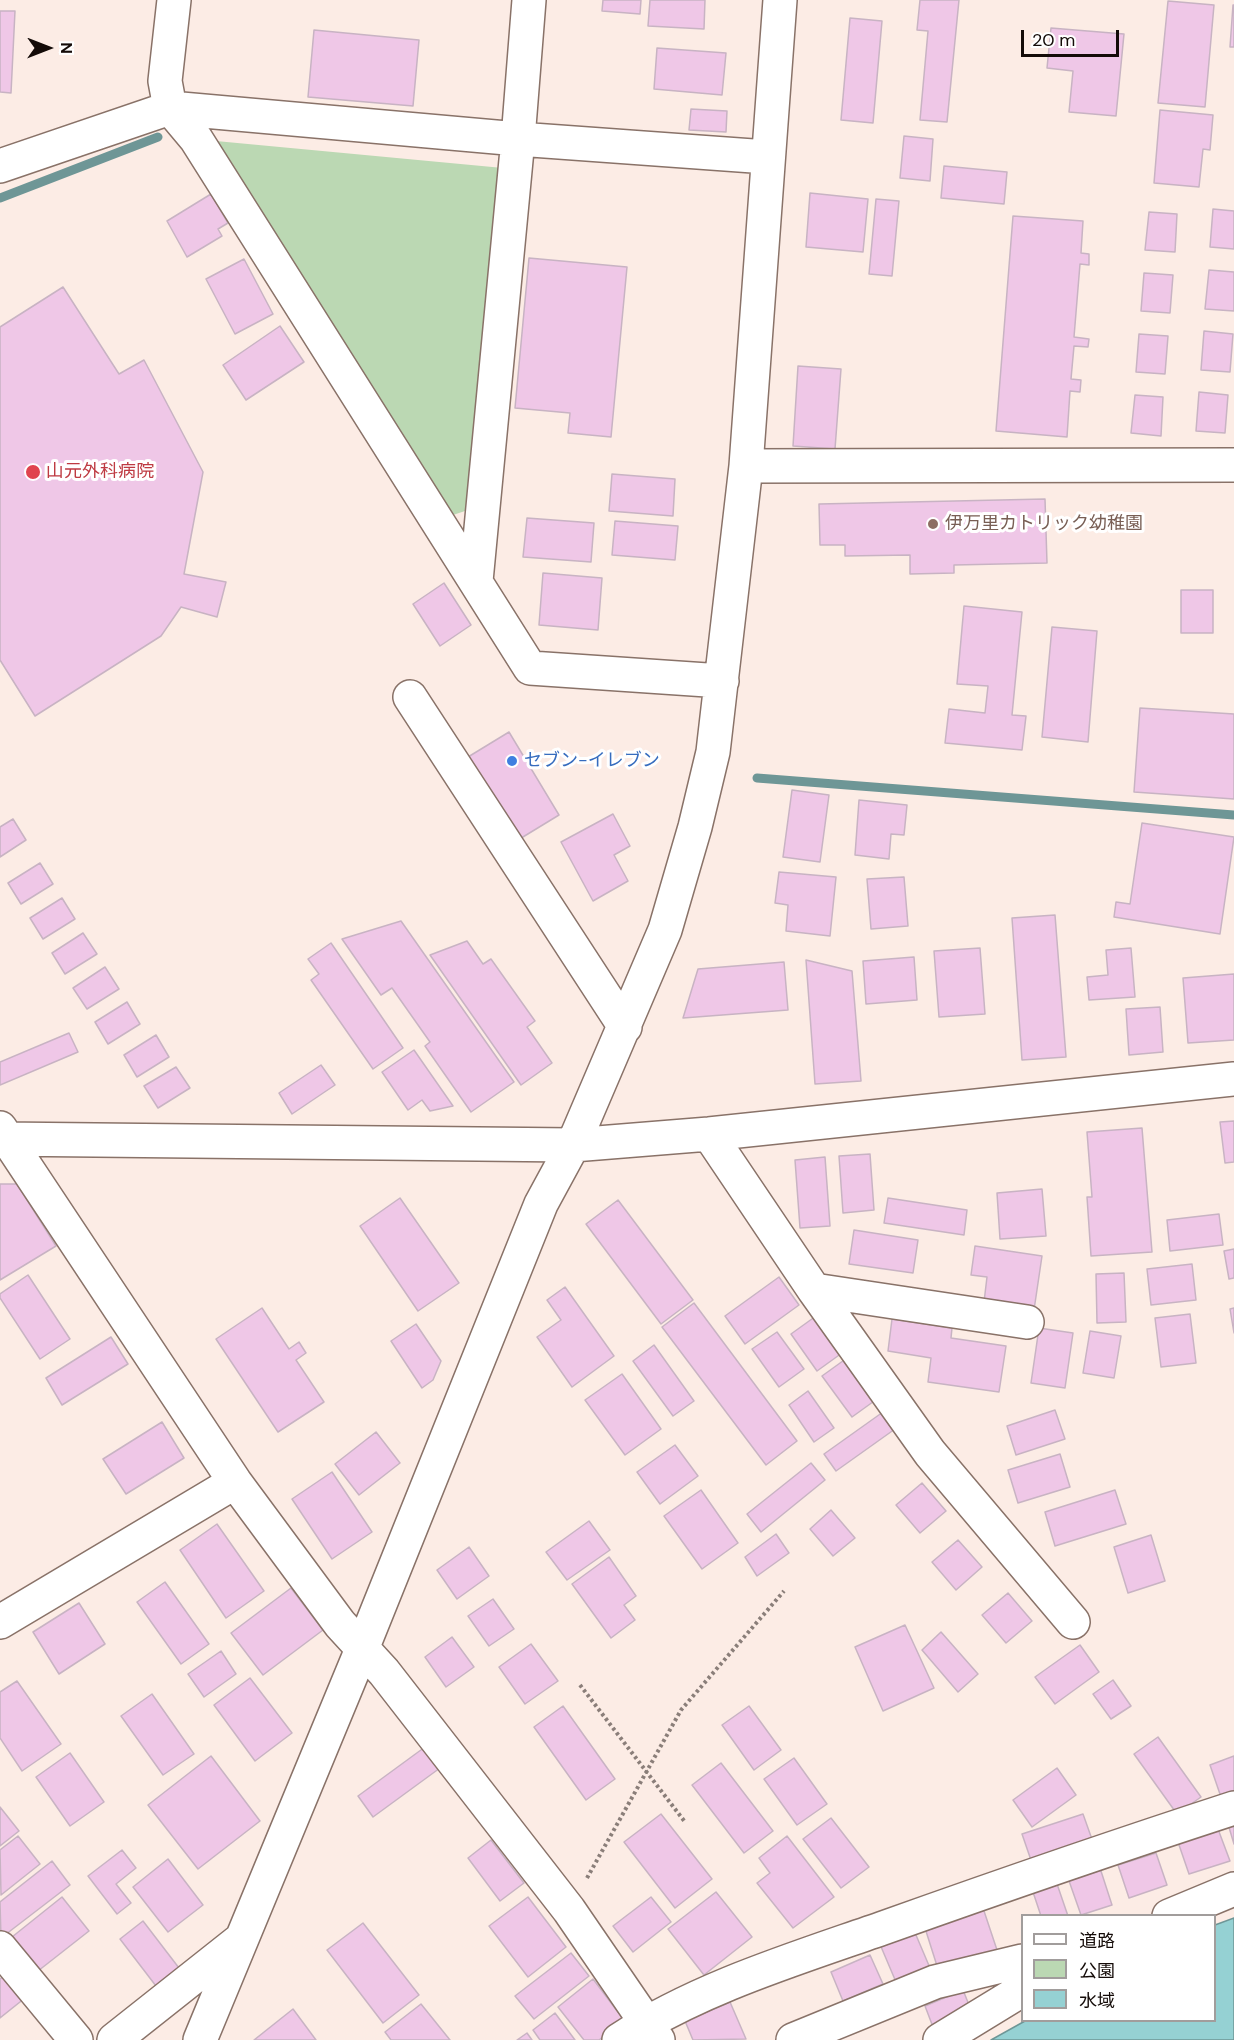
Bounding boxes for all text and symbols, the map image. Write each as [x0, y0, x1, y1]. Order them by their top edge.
north arrow [18, 18, 78, 78]
scale bar [1024, 18, 1122, 56]
text: 20 m [1032, 28, 1075, 52]
text: N [56, 42, 77, 54]
place label: 山元外科病院 [46, 461, 154, 483]
marker: 山元外科病院 [24, 463, 42, 481]
place label: 伊万里カトリック幼稚園 [945, 513, 1143, 535]
marker: 伊万里カトリック幼稚園 [926, 517, 940, 531]
place label: セブン-イレブン [524, 750, 660, 772]
marker: セブン-イレブン [505, 754, 519, 768]
legend [1021, 1914, 1216, 2022]
text: 道路 [1079, 1929, 1115, 1953]
text: 公園 [1079, 1959, 1115, 1983]
text: 水域 [1079, 1989, 1115, 2013]

